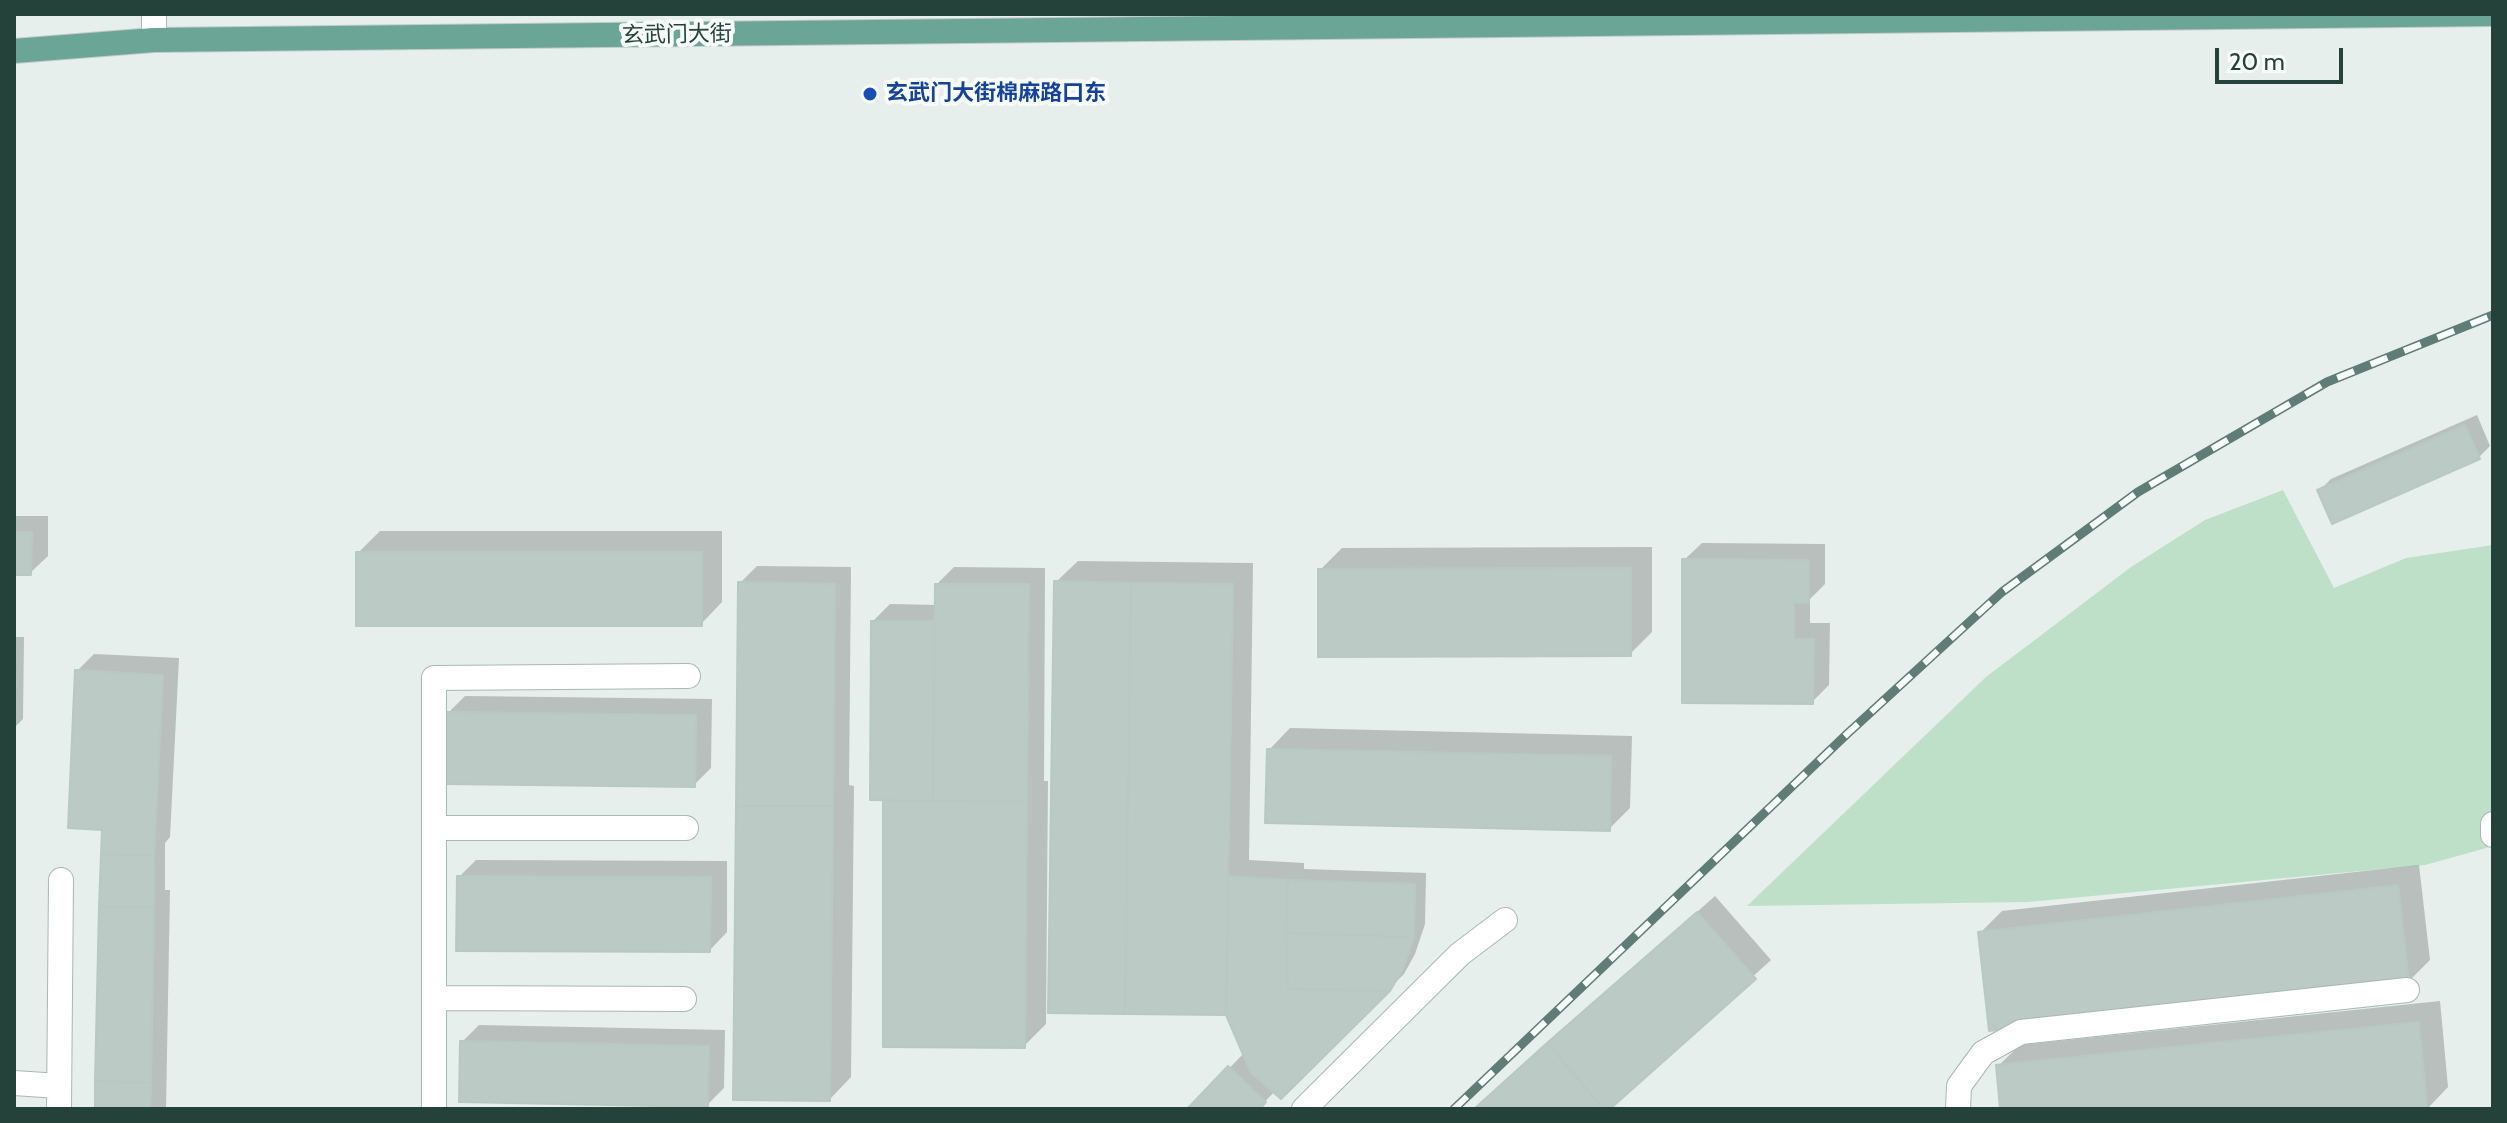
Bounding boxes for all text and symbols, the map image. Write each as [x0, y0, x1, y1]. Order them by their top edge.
street label: 玄武门大街 [622, 21, 732, 49]
scale bar [2219, 32, 2347, 82]
text: 20 m [2229, 47, 2285, 76]
place label: 玄武门大街棉麻路口东 [886, 81, 1106, 107]
marker: 玄武门大街棉麻路口东 [861, 85, 879, 103]

